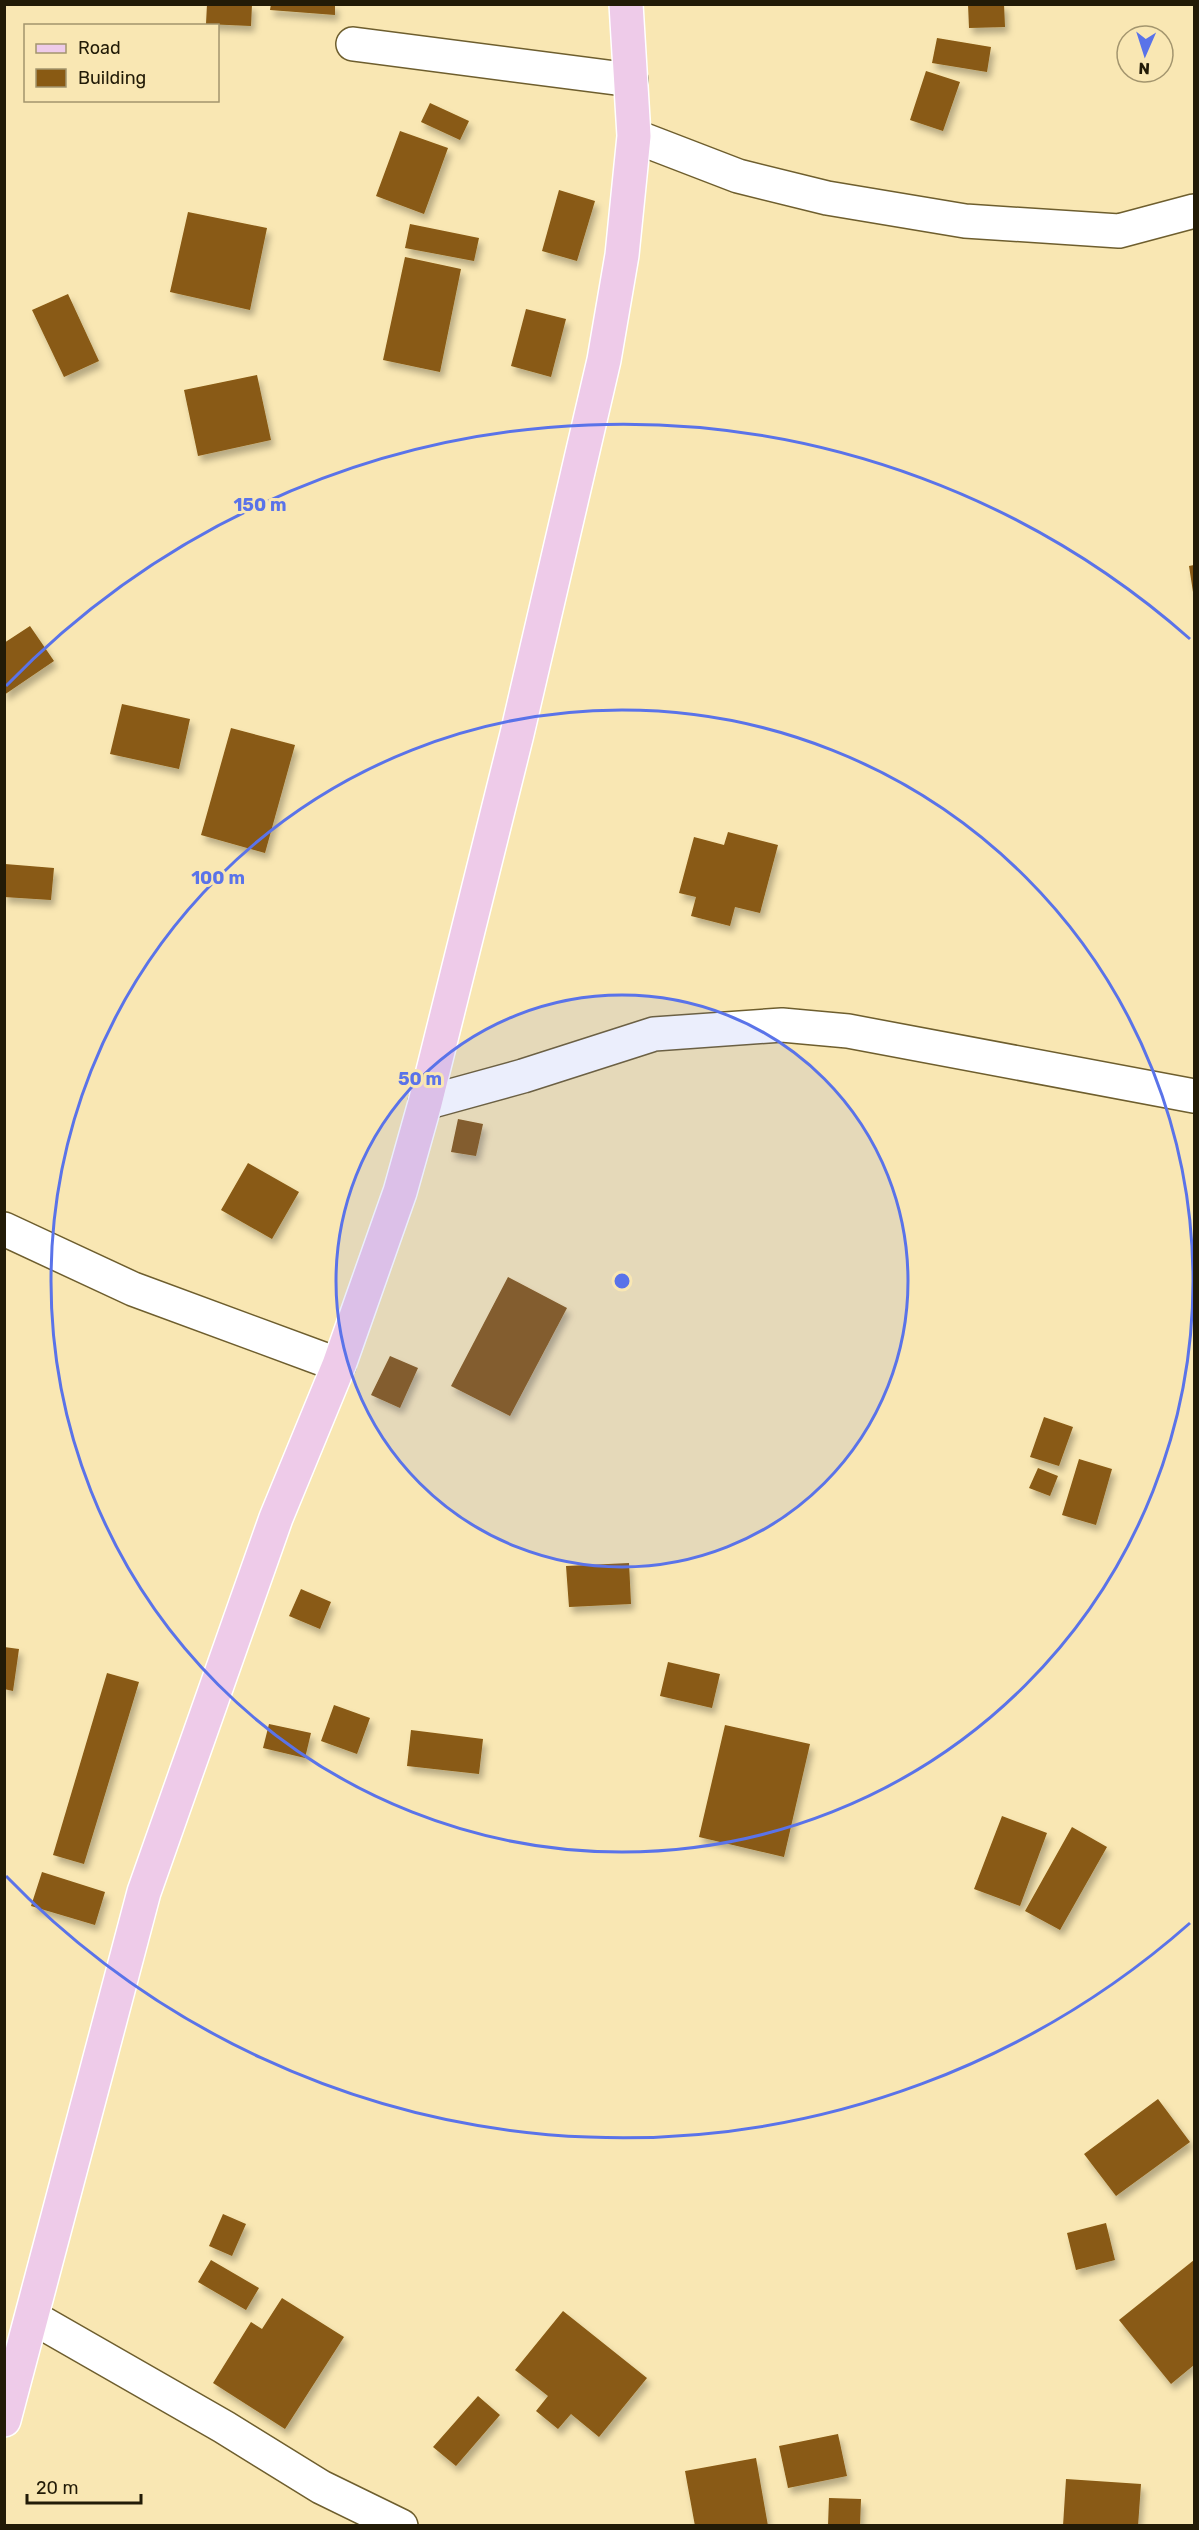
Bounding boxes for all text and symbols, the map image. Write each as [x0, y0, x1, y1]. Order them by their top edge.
legend [24, 24, 219, 102]
north arrow [1115, 24, 1175, 84]
text: Road [78, 37, 121, 59]
text: N [1138, 59, 1150, 78]
text: Building [78, 67, 146, 89]
text: 150 m [233, 494, 287, 516]
text: 100 m [191, 867, 245, 889]
text: 50 m [398, 1068, 442, 1090]
centre of rings [612, 1271, 632, 1291]
scale bar [27, 2467, 141, 2505]
text: 20 m [36, 2477, 78, 2499]

